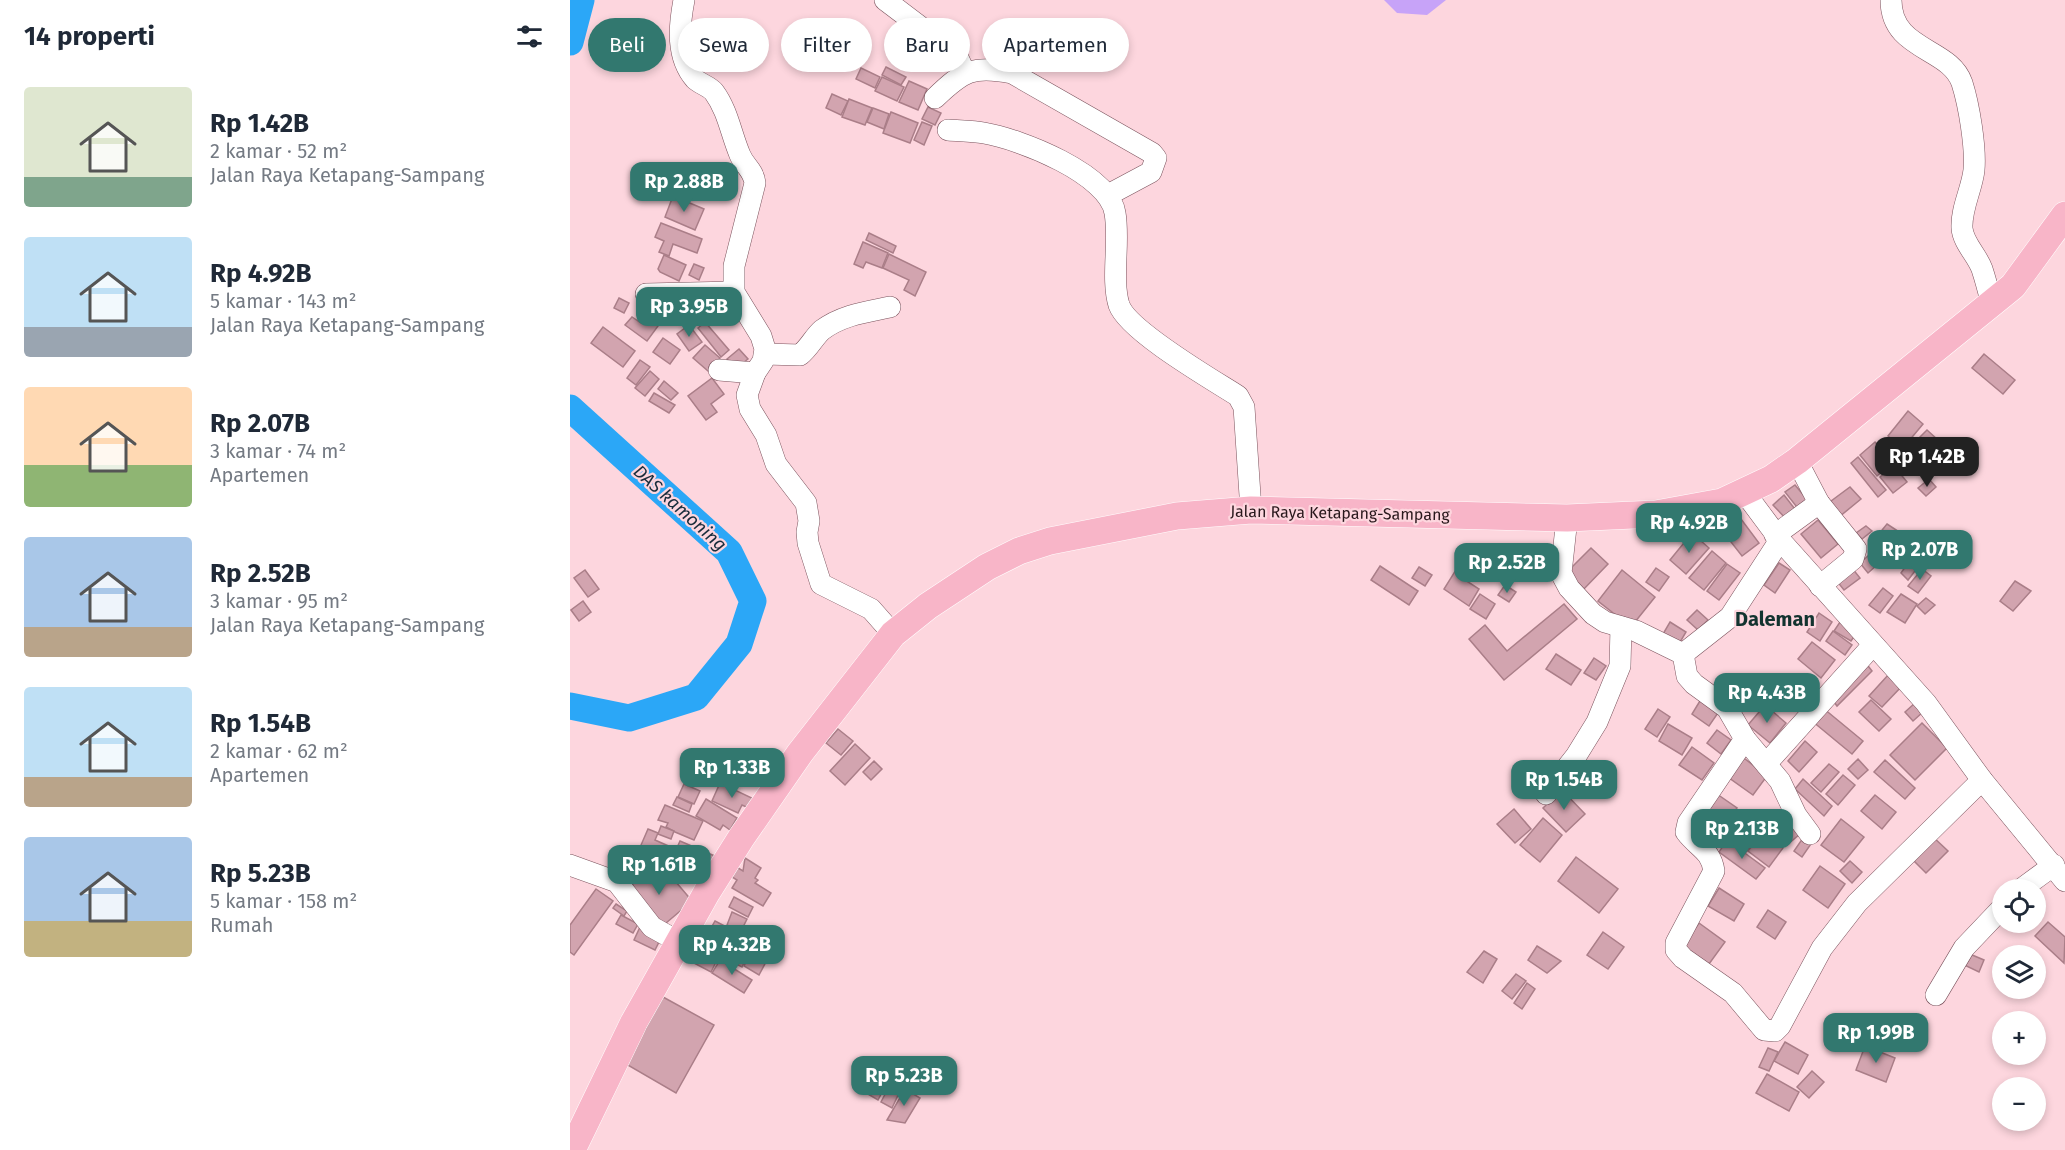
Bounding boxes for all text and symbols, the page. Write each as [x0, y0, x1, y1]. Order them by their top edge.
chip: Beli [588, 18, 666, 72]
chip: Sewa [678, 18, 769, 72]
chip: Filter [781, 18, 872, 72]
chip: Baru [884, 18, 970, 72]
chip: Apartemen [982, 18, 1129, 72]
icon: filters [513, 20, 546, 53]
text: 14 properti [24, 21, 155, 52]
text: Rp 1.42B [210, 108, 309, 139]
icon: home [72, 111, 144, 183]
text: 2 kamar · 52 m² [210, 139, 347, 163]
pin: Rp 2.88B [622, 162, 746, 213]
text: Jalan Raya Ketapang-Sampang [210, 163, 484, 187]
text: Rp 2.88B [644, 169, 724, 193]
text: Rp 4.92B [210, 258, 312, 289]
icon: home [72, 261, 144, 333]
pin: Rp 3.95B [627, 287, 751, 338]
text: 5 kamar · 143 m² [210, 289, 357, 313]
text: Rp 3.95B [650, 294, 728, 318]
text: Jalan Raya Ketapang-Sampang [210, 313, 484, 337]
text: Rp 2.07B [210, 408, 310, 439]
icon: home [72, 411, 144, 483]
pin: Rp 1.42B [1865, 437, 1989, 488]
text: 3 kamar · 74 m² [210, 439, 346, 463]
text: Rp 1.42B [1889, 444, 1965, 468]
water label: DAS kamoning [629, 460, 731, 556]
text: Apartemen [210, 463, 309, 487]
street label: Jalan Raya Ketapang-Sampang [1230, 502, 1451, 524]
pin: Rp 4.92B [1627, 503, 1751, 554]
text: Rp 4.92B [1650, 510, 1728, 534]
pin: Rp 2.07B [1858, 530, 1982, 581]
text: Rp 2.07B [1882, 537, 1958, 561]
pin: Rp 2.52B [1445, 543, 1569, 594]
text: Rp 2.52B [1468, 550, 1546, 574]
text: Rp 2.52B [210, 558, 311, 589]
icon: home [72, 561, 144, 633]
text: 3 kamar · 95 m² [210, 589, 348, 613]
district label: Daleman [1735, 607, 1815, 631]
text: Jalan Raya Ketapang-Sampang [210, 613, 484, 637]
pin: Rp 4.43B [1705, 673, 1829, 724]
text: Rp 4.43B [1728, 680, 1806, 704]
text: Rp 1.54B [210, 708, 311, 739]
icon: home [72, 711, 144, 783]
text: 2 kamar · 62 m² [210, 739, 348, 763]
pin: Rp 1.33B [670, 748, 794, 799]
text: Rp 1.33B [694, 755, 770, 779]
pin: Rp 1.54B [1502, 760, 1626, 811]
text: Apartemen [210, 763, 309, 787]
text: Rp 1.54B [1525, 767, 1603, 791]
pin: Rp 2.13B [1680, 809, 1804, 860]
text: Rp 2.13B [1705, 816, 1779, 840]
pin: Rp 1.61B [597, 845, 721, 896]
text: Rp 1.61B [622, 852, 696, 876]
text: Rp 5.23B [210, 858, 311, 889]
icon: home [72, 861, 144, 933]
map controls [1992, 879, 2046, 1131]
button: locate [1992, 879, 2046, 933]
text: 5 kamar · 158 m² [210, 889, 357, 913]
text: Rumah [210, 913, 273, 937]
pin: Rp 4.32B [670, 925, 794, 976]
text: Rp 4.32B [693, 932, 771, 956]
button: layers [1992, 945, 2046, 999]
button: + [1992, 1011, 2046, 1065]
pin: Rp 1.99B [1814, 1013, 1938, 1064]
text: Rp 1.99B [1837, 1020, 1915, 1044]
pin: Rp 5.23B [842, 1056, 966, 1107]
text: Rp 5.23B [865, 1063, 943, 1087]
button: − [1992, 1077, 2046, 1131]

